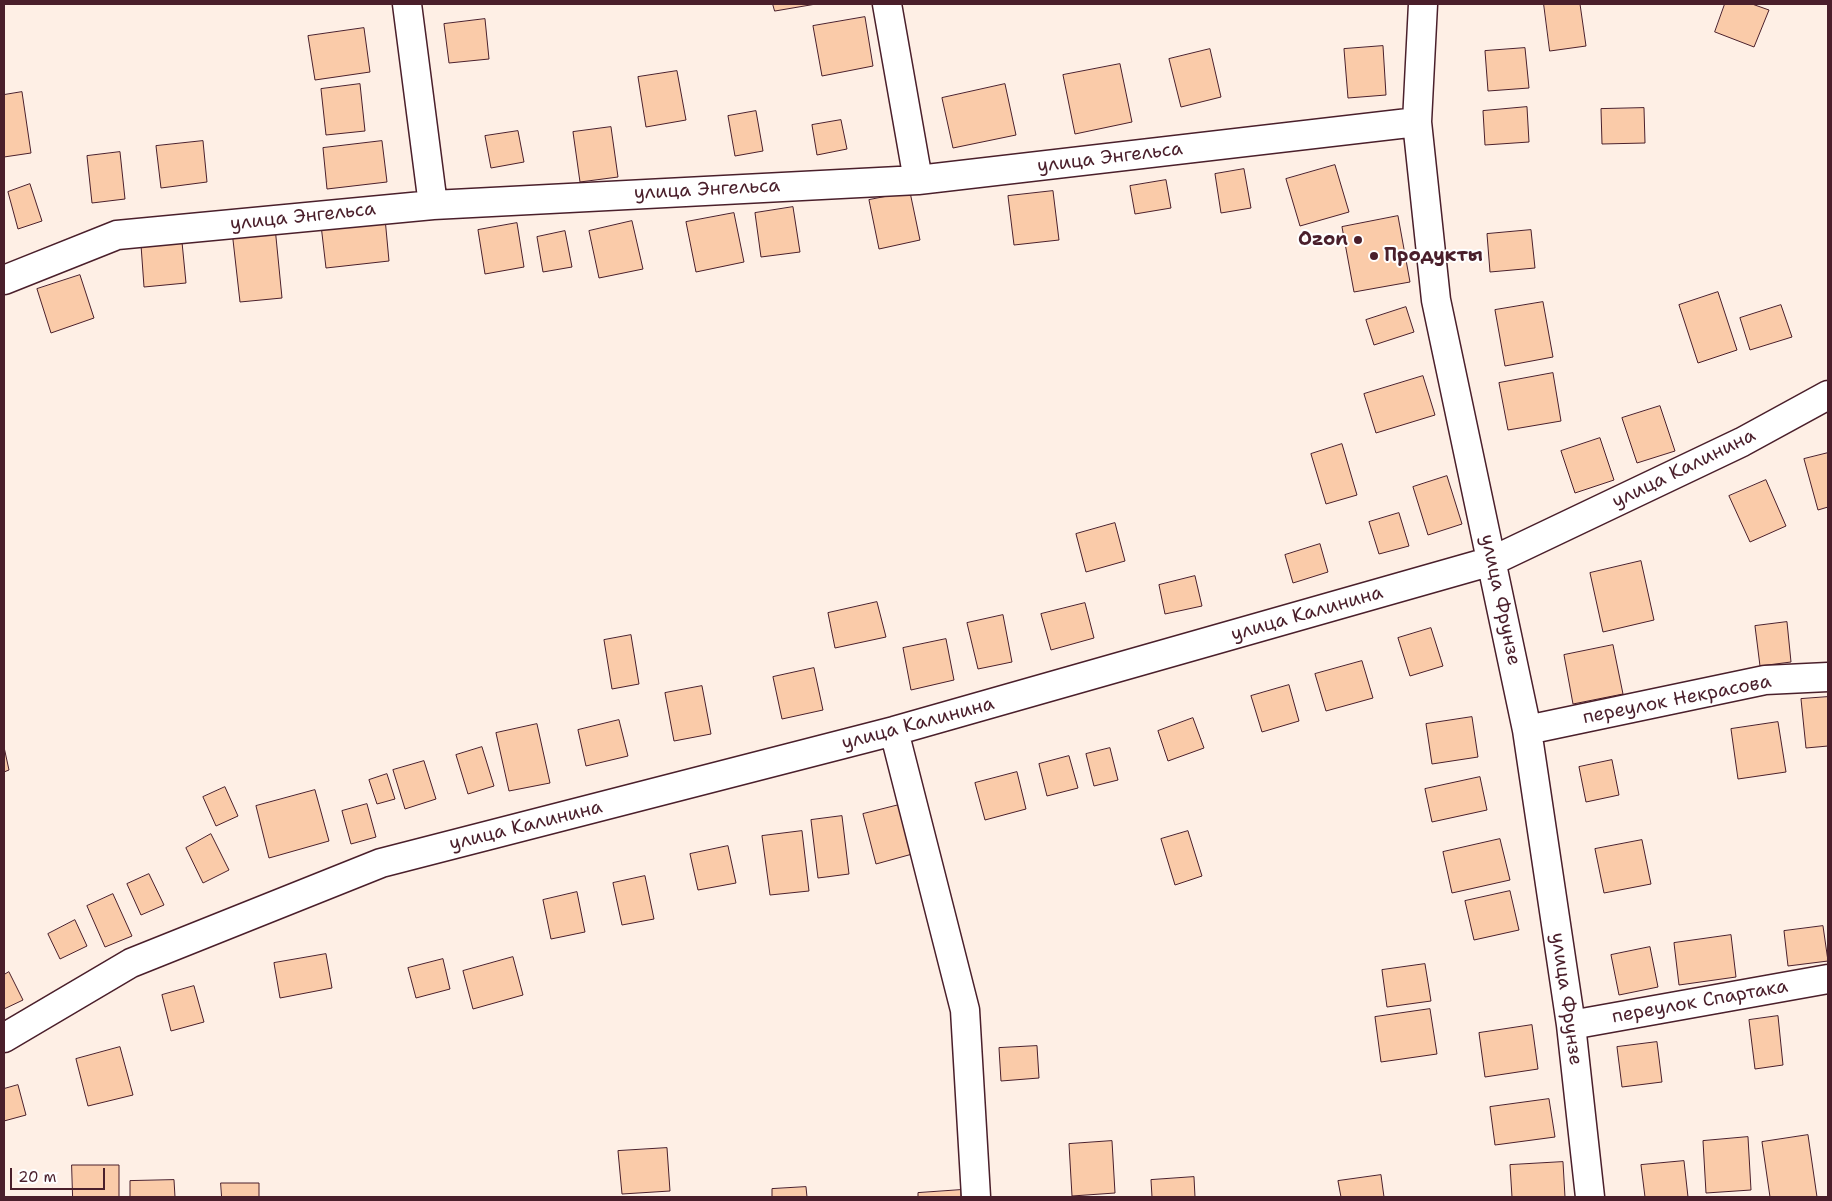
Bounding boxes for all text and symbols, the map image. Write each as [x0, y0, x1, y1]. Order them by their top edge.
street label: улица Энгельса [1036, 138, 1184, 178]
street label: улица Энгельса [633, 175, 781, 205]
street label: улица Энгельса [229, 198, 377, 236]
place label: Ozon [1298, 229, 1348, 251]
marker: Ozon [1352, 234, 1364, 246]
place label: Продукты [1384, 245, 1483, 267]
marker: Продукты [1368, 250, 1380, 262]
street label: улица Калинина [1609, 424, 1759, 514]
street label: улица Фрунзе [1475, 532, 1525, 668]
street label: улица Калинина [1228, 581, 1386, 647]
street label: переулок Некрасова [1581, 671, 1773, 729]
street label: улица Калинина [839, 693, 997, 755]
street label: улица Калинина [447, 796, 605, 856]
street label: улица Фрунзе [1545, 931, 1587, 1067]
street label: переулок Спартака [1610, 975, 1790, 1029]
scale bar [12, 1158, 108, 1190]
text: 20 m [18, 1167, 57, 1187]

